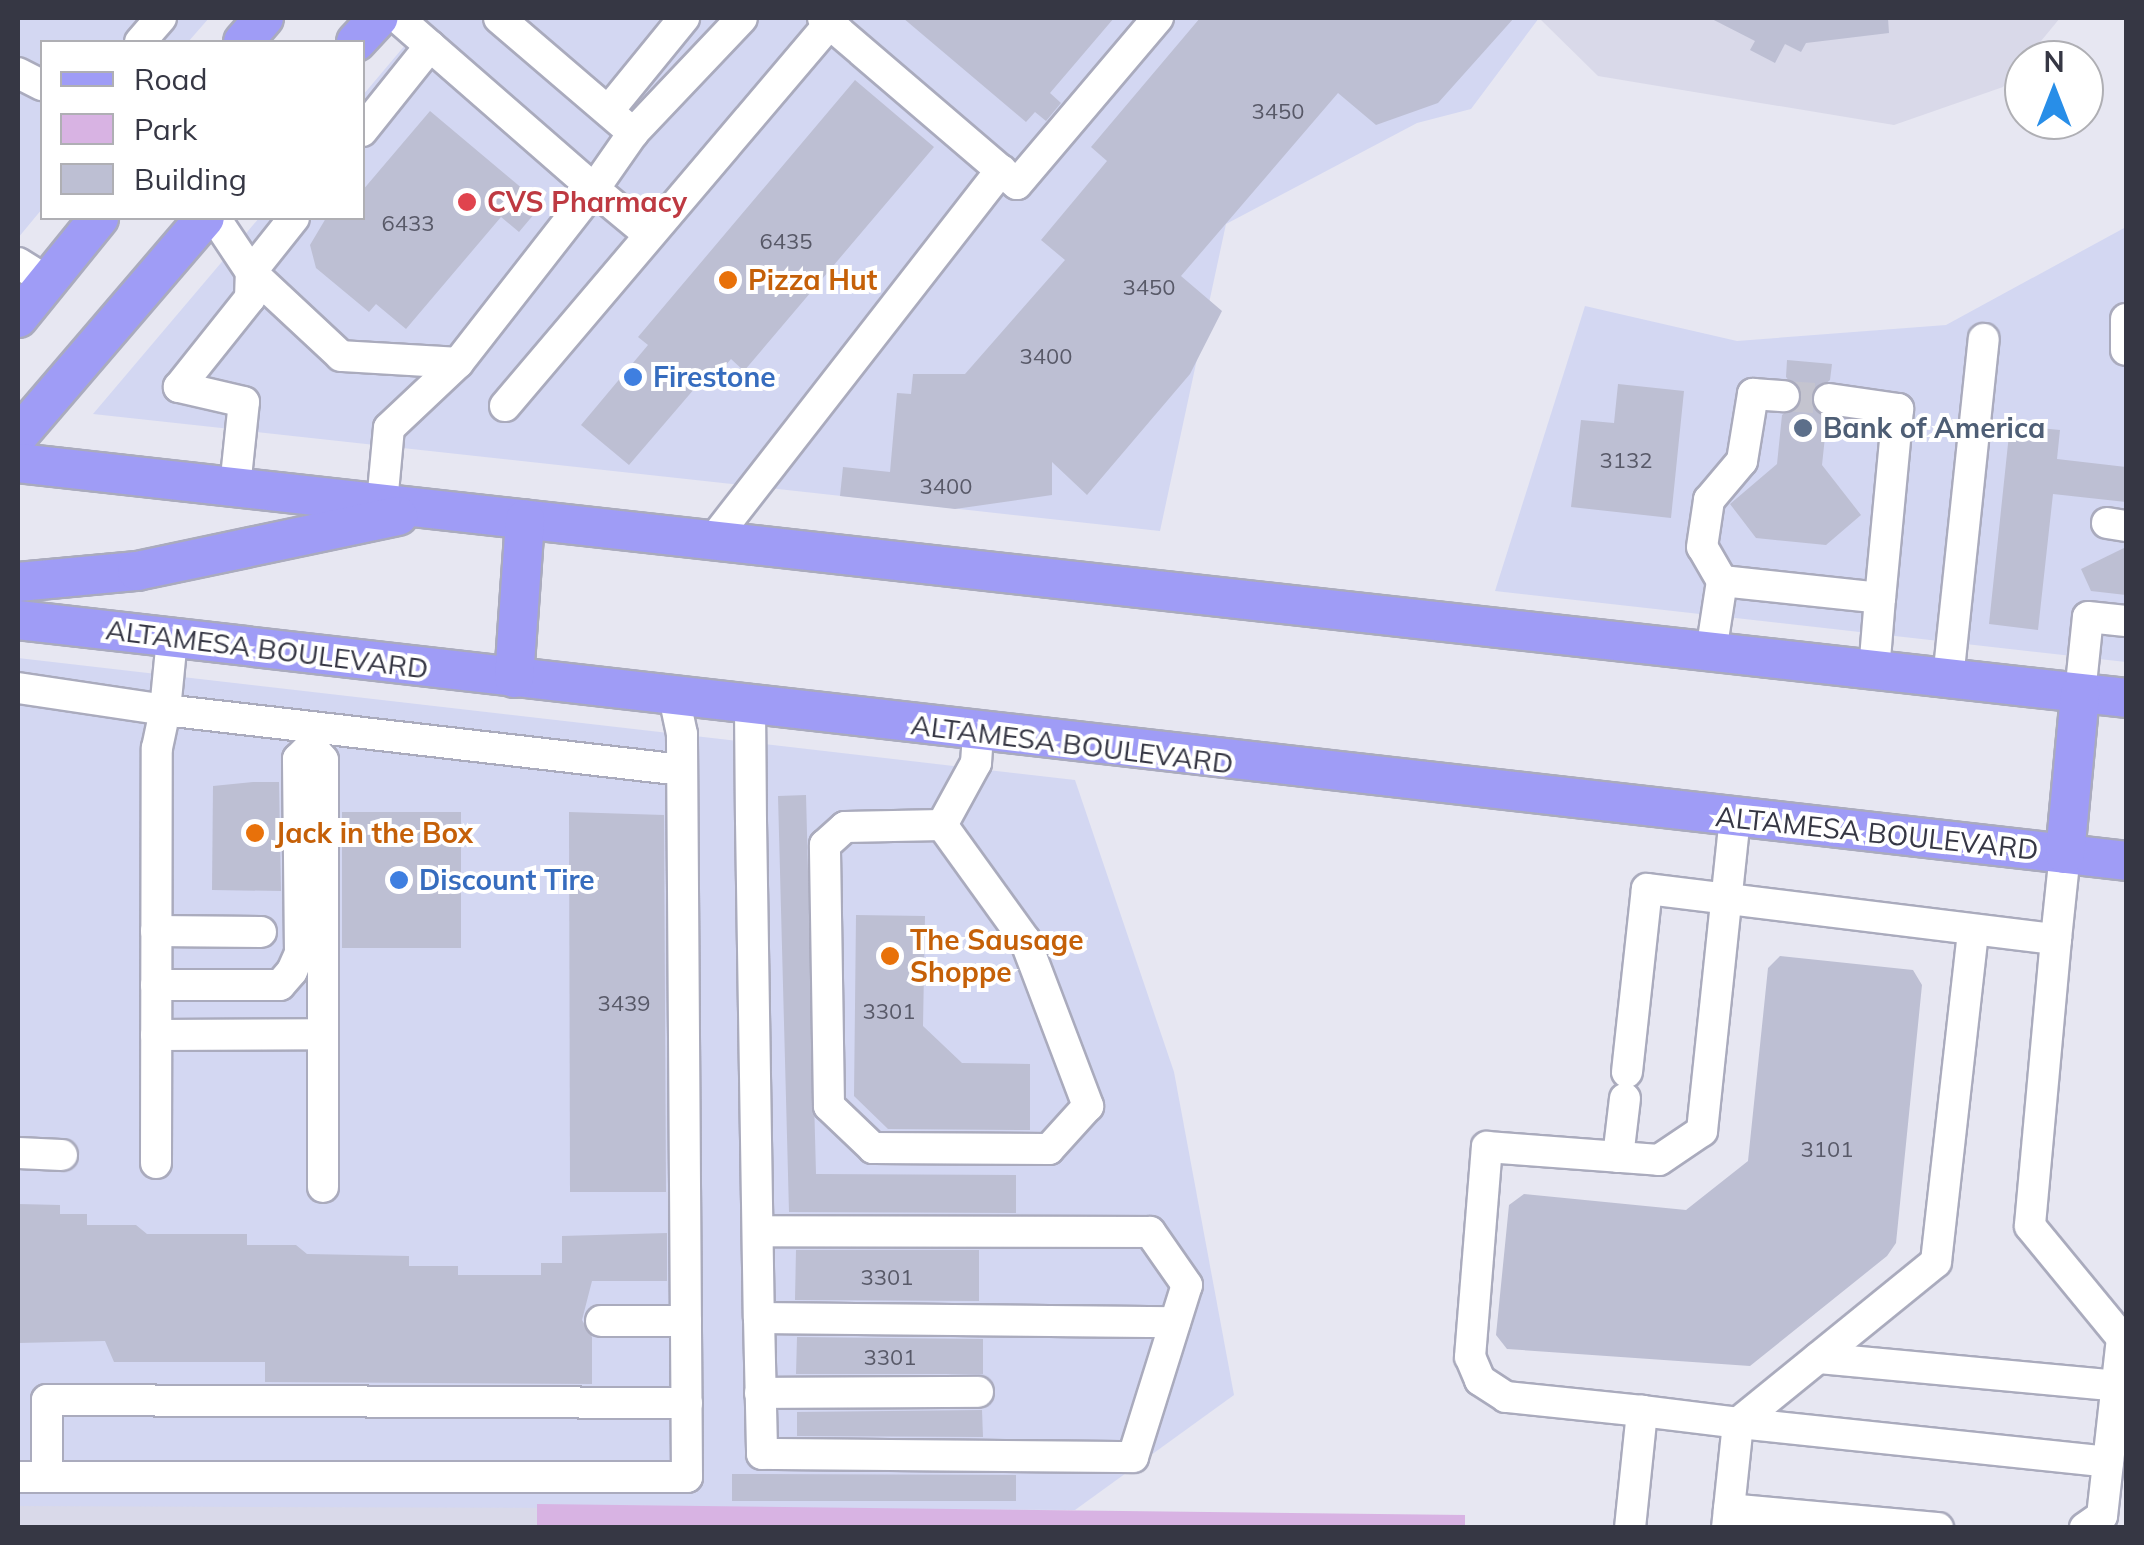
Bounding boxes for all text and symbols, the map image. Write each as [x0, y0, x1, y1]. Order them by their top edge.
legend [40, 40, 365, 220]
north arrow [2004, 40, 2104, 140]
text: N [2043, 44, 2065, 79]
text: Road [134, 60, 208, 98]
house number: 3450 [1252, 99, 1304, 125]
text: Park [134, 110, 197, 148]
text: Building [134, 160, 247, 198]
place label: CVS Pharmacy [487, 185, 687, 219]
marker: CVS Pharmacy [456, 191, 478, 213]
house number: 6433 [382, 211, 434, 237]
house number: 6435 [760, 229, 812, 255]
place label: Pizza Hut [748, 263, 877, 297]
marker: Pizza Hut [717, 269, 739, 291]
house number: 3450 [1123, 275, 1175, 301]
house number: 3400 [1020, 344, 1072, 370]
place label: Firestone [653, 360, 776, 394]
marker: Firestone [622, 366, 644, 388]
place label: Bank of America [1823, 411, 2045, 445]
marker: Bank of America [1792, 417, 1814, 439]
house number: 3132 [1600, 448, 1652, 474]
house number: 3400 [920, 474, 972, 500]
street label: ALTAMESA BOULEVARD [104, 613, 430, 685]
street label: ALTAMESA BOULEVARD [909, 708, 1235, 780]
street label: ALTAMESA BOULEVARD [1714, 799, 2040, 867]
place label: Jack in the Box [275, 816, 473, 850]
marker: Jack in the Box [244, 822, 266, 844]
place label: Discount Tire [419, 863, 595, 897]
marker: Discount Tire [388, 869, 410, 891]
place label: The Sausage Shoppe [910, 923, 1083, 989]
marker: The Sausage Shoppe [879, 945, 901, 967]
house number: 3439 [598, 991, 650, 1017]
house number: 3301 [863, 999, 915, 1025]
house number: 3101 [1801, 1137, 1853, 1163]
house number: 3301 [861, 1265, 913, 1291]
house number: 3301 [864, 1345, 916, 1371]

